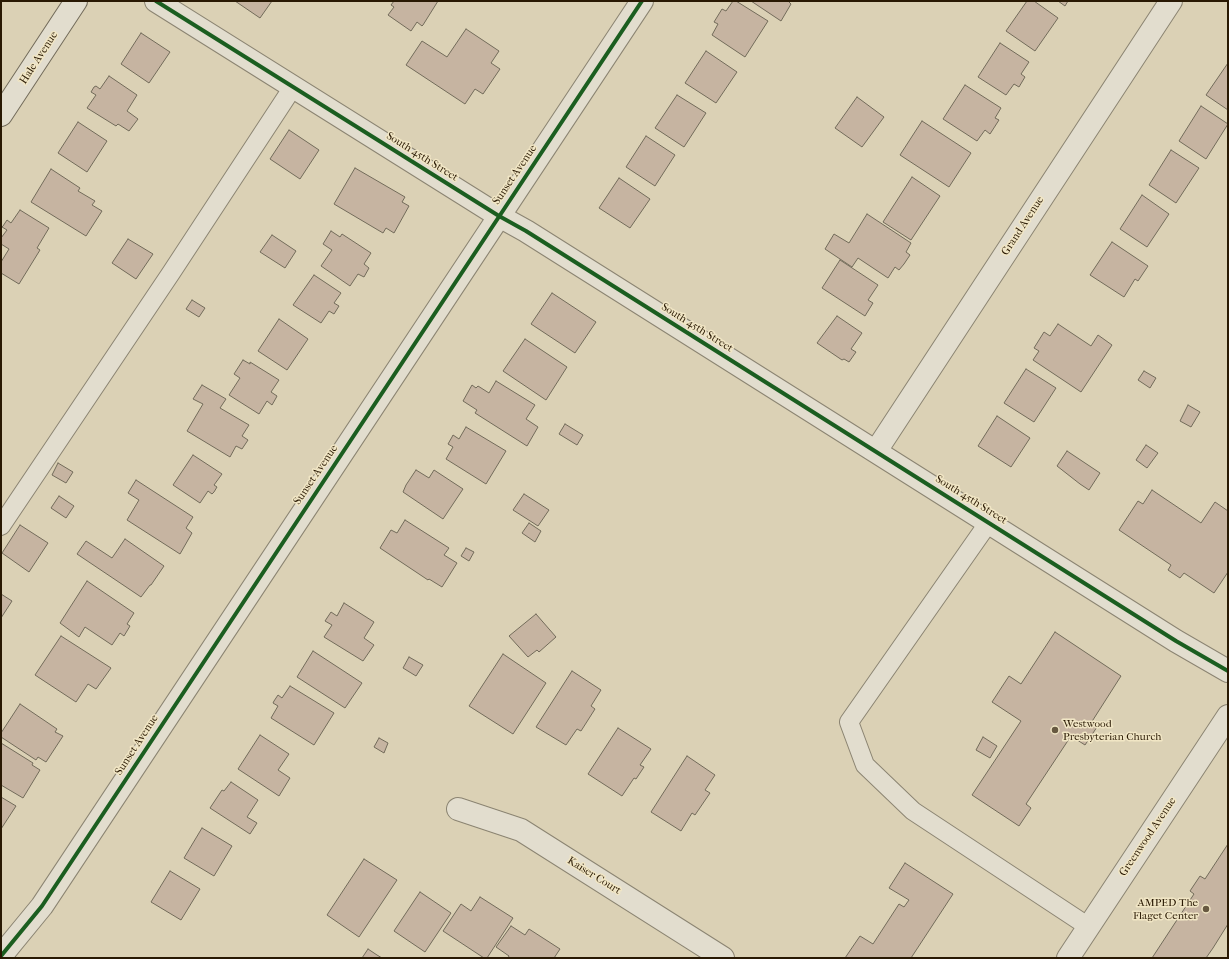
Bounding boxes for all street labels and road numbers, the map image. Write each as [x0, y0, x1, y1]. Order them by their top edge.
street label: Hale Avenue [17, 29, 61, 87]
street label: South 45th Street [384, 130, 460, 184]
street label: Sunset Avenue [490, 142, 540, 208]
street label: Grand Avenue [999, 194, 1047, 258]
street label: South 45th Street [659, 301, 735, 355]
street label: Sunset Avenue [291, 442, 341, 508]
street label: South 45th Street [933, 473, 1009, 527]
street label: Sunset Avenue [113, 712, 161, 778]
street label: Greenwood Avenue [1117, 795, 1179, 879]
street label: Kaiser Court [565, 854, 623, 898]

